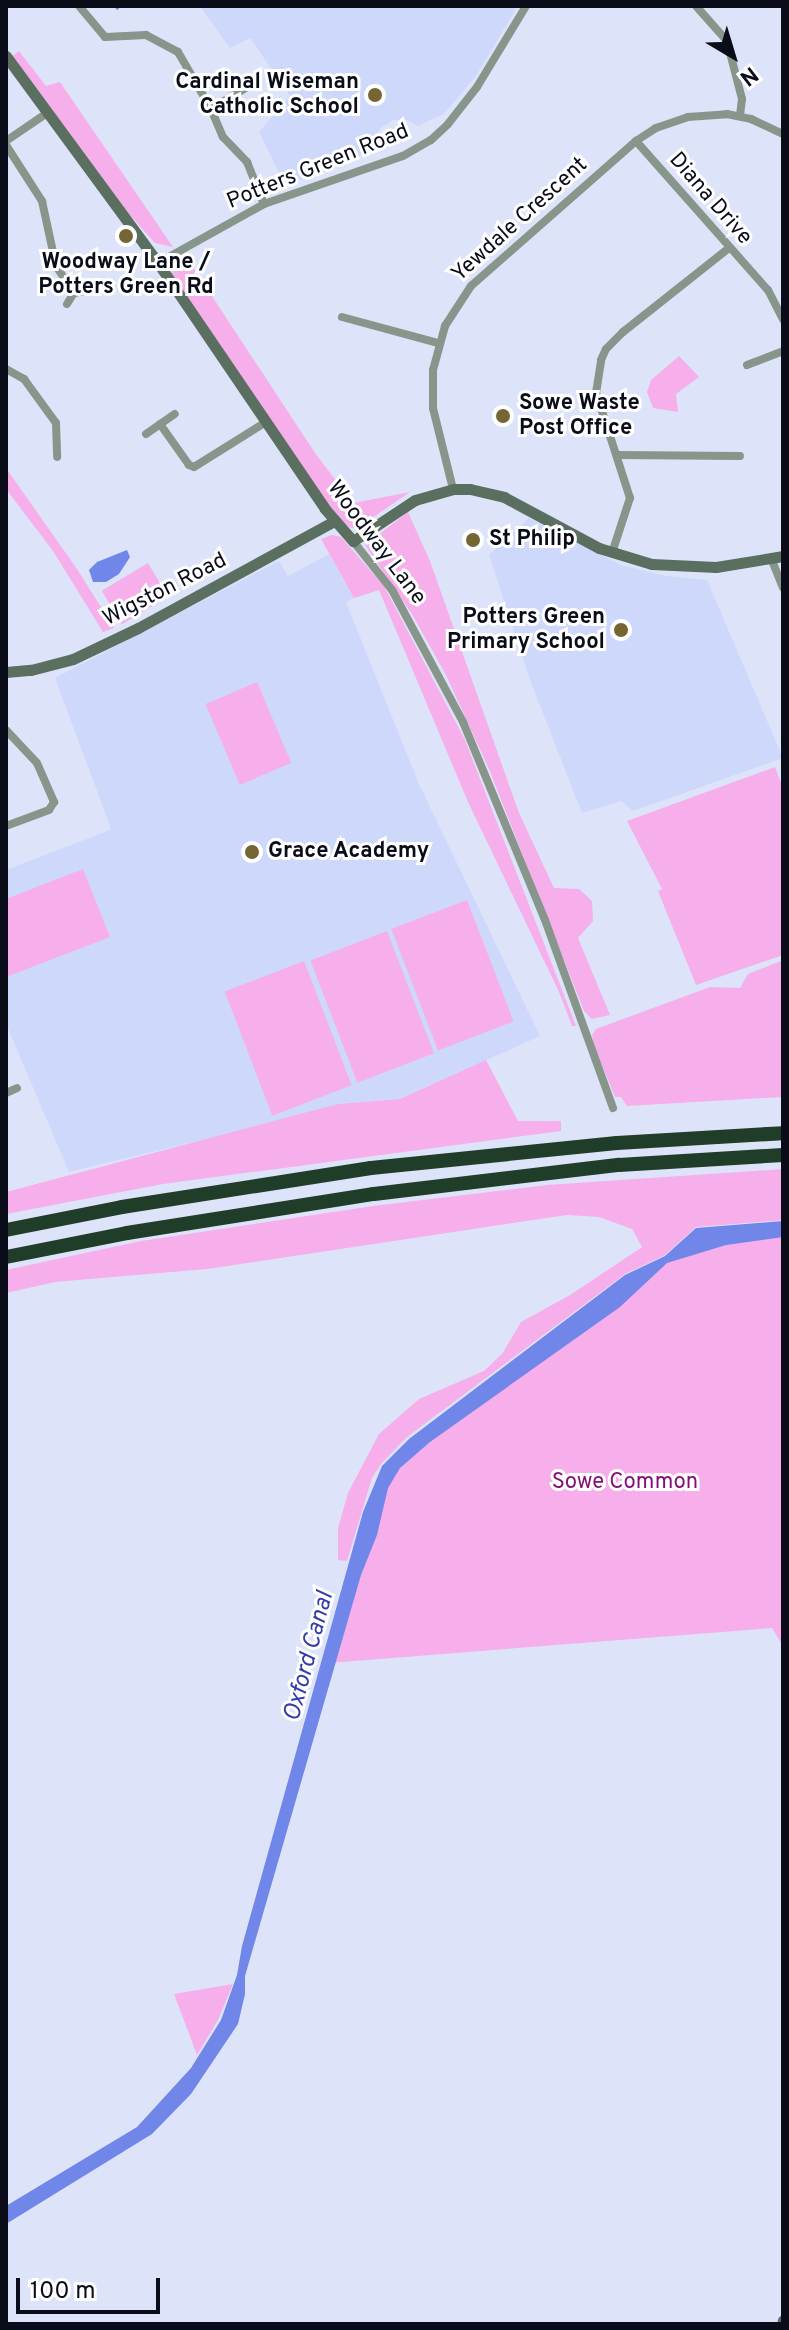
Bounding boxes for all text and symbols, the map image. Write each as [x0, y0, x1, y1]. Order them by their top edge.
north arrow [693, 16, 773, 96]
text: N [734, 60, 763, 91]
place label: Cardinal Wiseman Catholic School [175, 69, 359, 120]
marker: Cardinal Wiseman Catholic School [366, 86, 384, 104]
street label: Potters Green Road [223, 118, 413, 216]
street label: Diana Drive [663, 147, 757, 251]
street label: Yewdale Crescent [447, 152, 593, 288]
marker: Woodway Lane / Potters Green Rd [117, 227, 135, 245]
place label: Woodway Lane / Potters Green Rd [38, 249, 214, 300]
place label: Sowe Waste Post Office [519, 390, 640, 442]
marker: Sowe Waste Post Office [494, 407, 512, 425]
street label: Woodway Lane [321, 476, 431, 610]
place label: St Philip [489, 527, 575, 553]
marker: St Philip [464, 531, 482, 549]
street label: Wigston Road [99, 548, 231, 632]
place label: Potters Green Primary School [447, 604, 605, 656]
marker: Potters Green Primary School [612, 621, 630, 639]
place label: Grace Academy [268, 839, 430, 865]
marker: Grace Academy [243, 843, 261, 861]
park label: Sowe Common [552, 1470, 698, 1496]
water label: Oxford Canal [279, 1589, 341, 1725]
scale bar [20, 2262, 164, 2312]
text: 100 m [30, 2277, 96, 2307]

